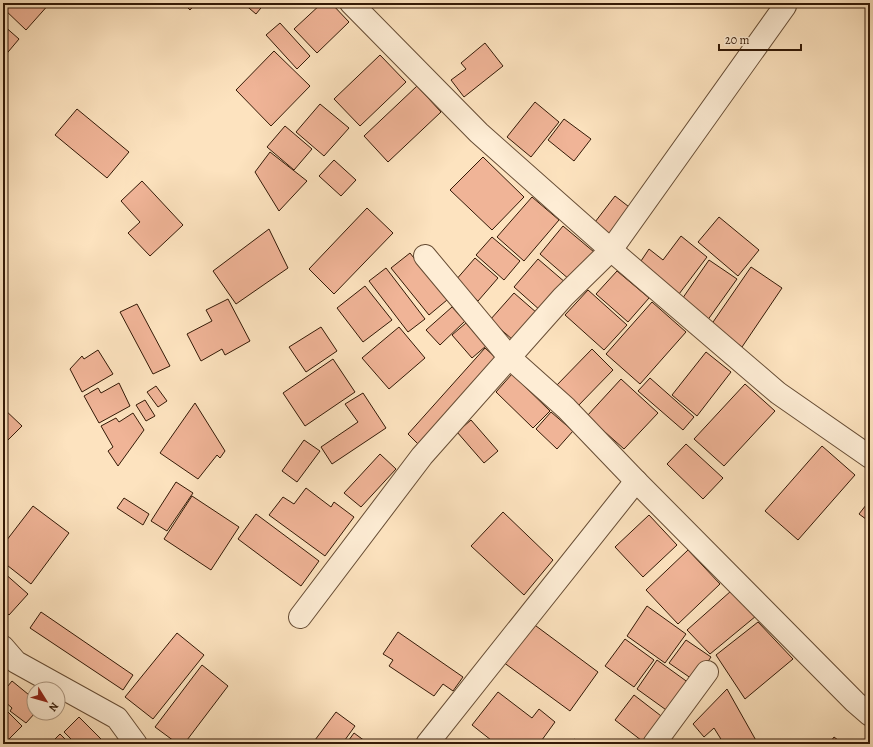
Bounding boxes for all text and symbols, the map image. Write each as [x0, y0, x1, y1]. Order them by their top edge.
scale bar [719, 26, 801, 52]
text: 20 m [725, 32, 749, 48]
north arrow [26, 681, 66, 721]
text: N [45, 699, 62, 714]

